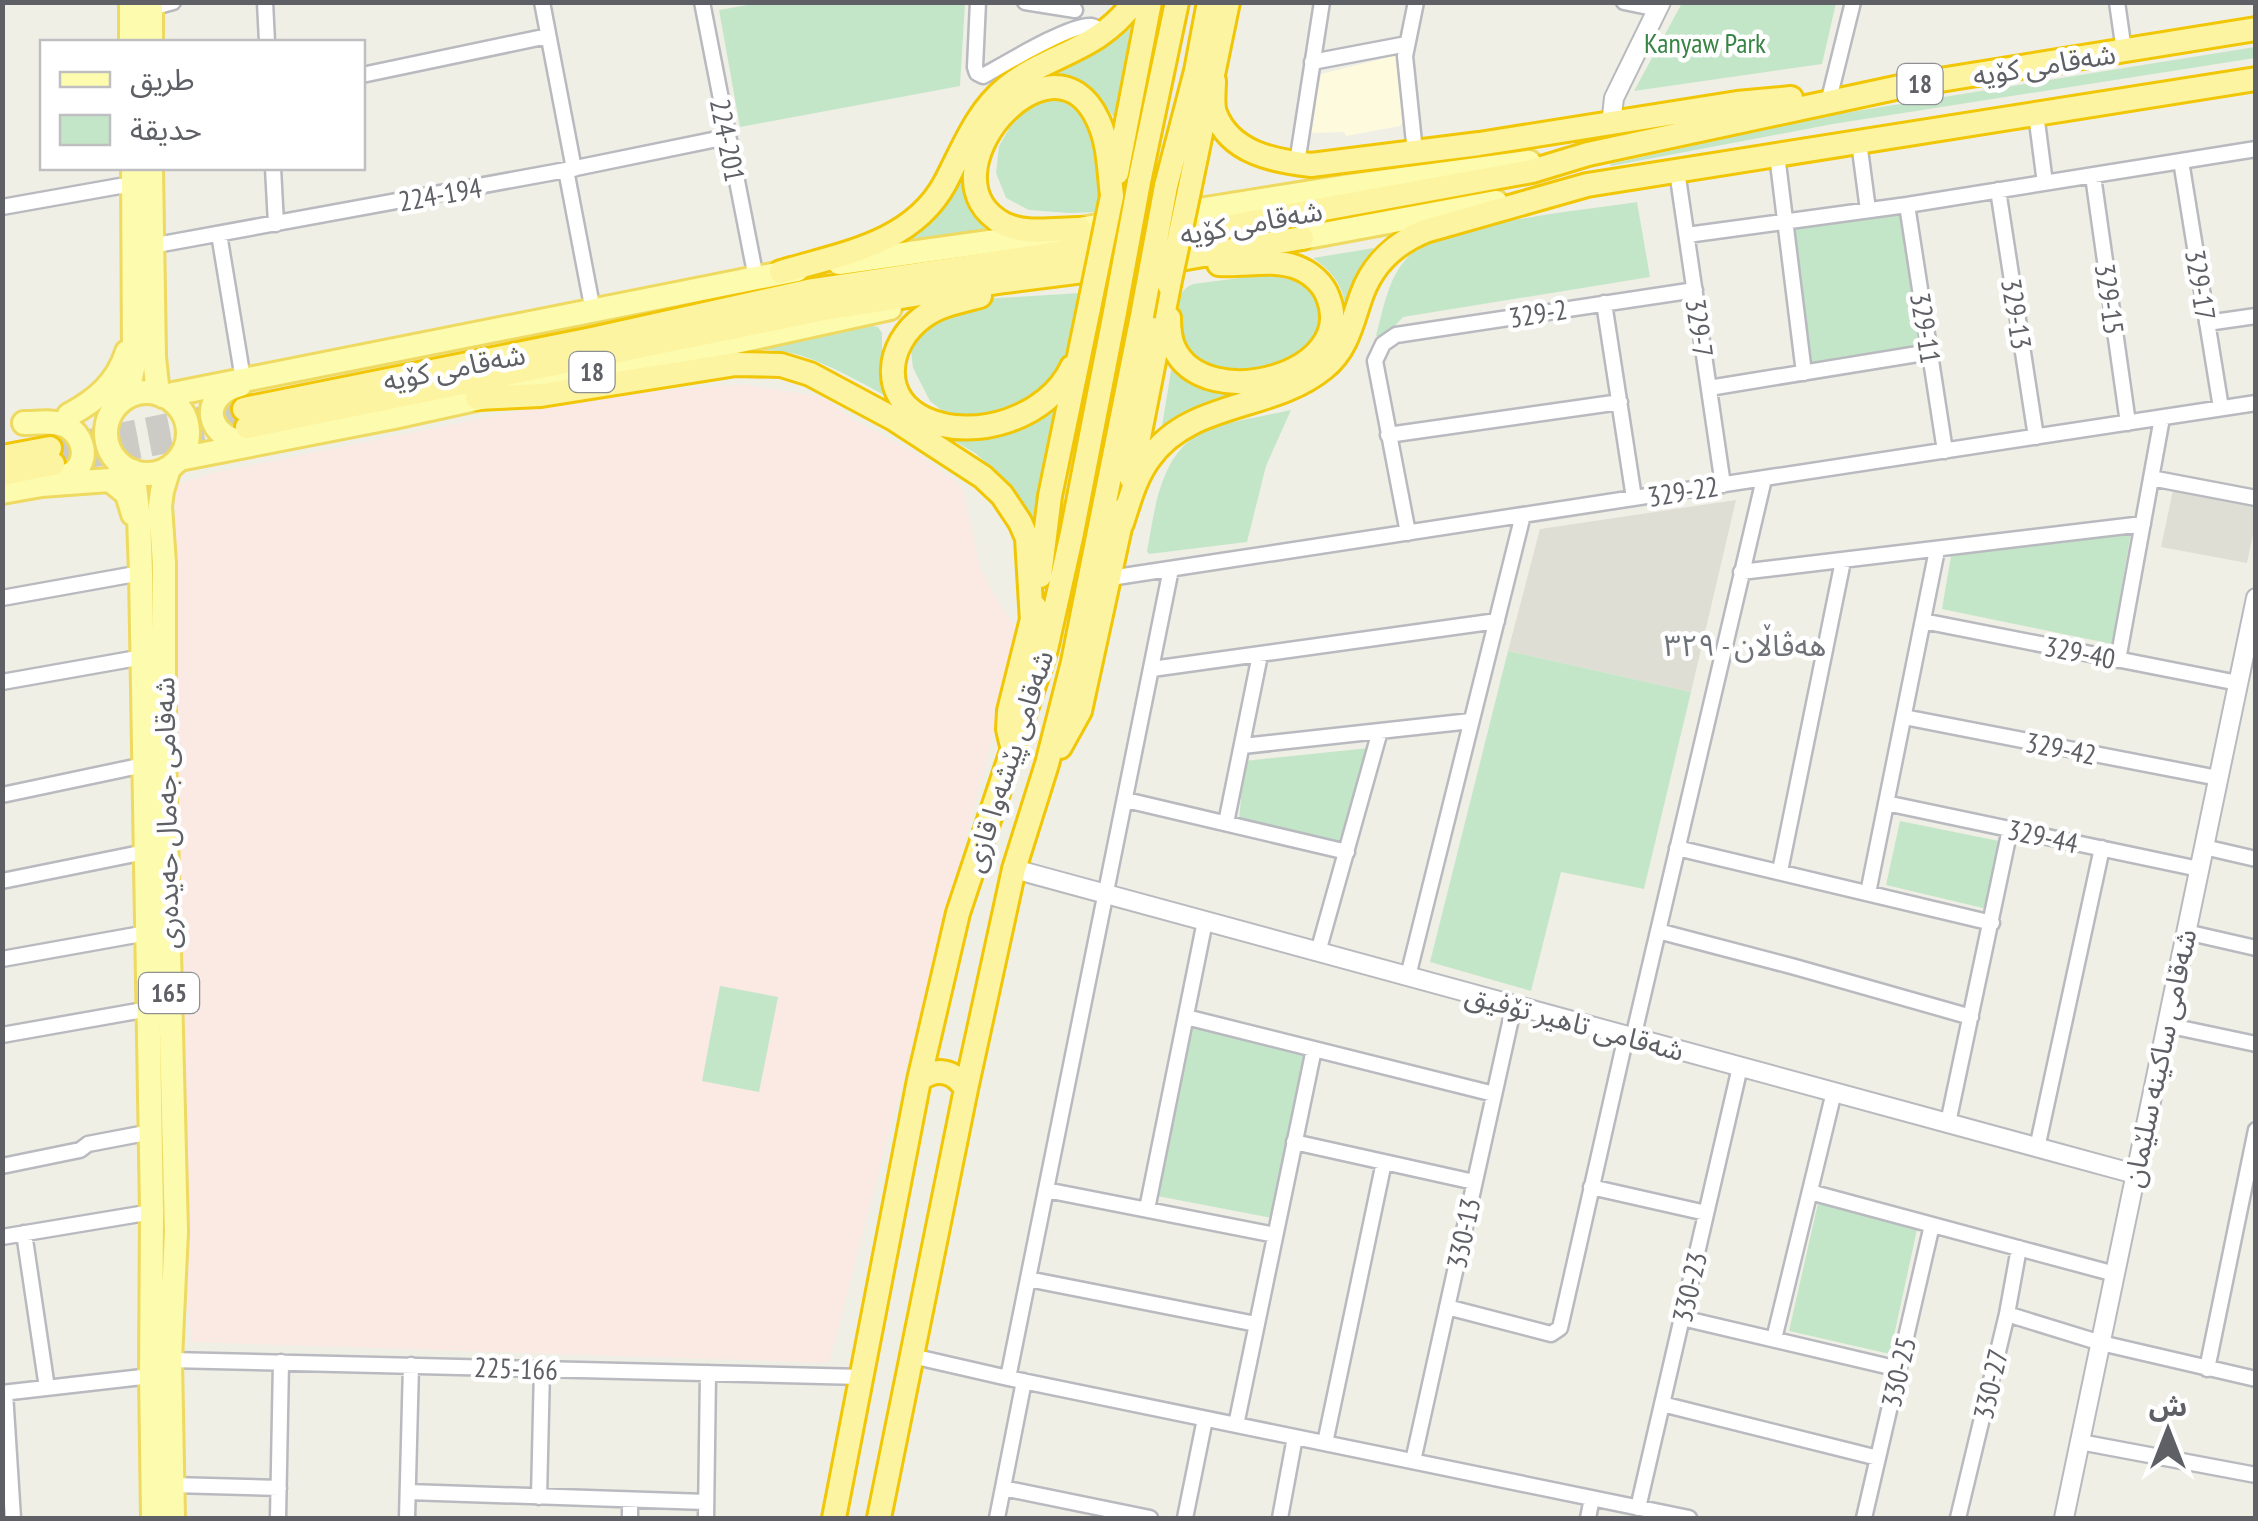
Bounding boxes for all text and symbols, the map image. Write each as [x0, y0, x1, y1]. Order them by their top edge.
park label: Kanyaw Park [1644, 24, 1766, 61]
street label: شەقامی کۆیە [1970, 34, 2118, 94]
legend [40, 40, 365, 170]
text: طريق [130, 59, 195, 98]
road number: 18 [1898, 64, 1942, 104]
street label: 224-201 [702, 95, 754, 185]
text: حديقة [130, 109, 202, 148]
street label: 224-194 [396, 168, 485, 219]
street label: شەقامی کۆیە [1177, 191, 1325, 253]
street label: 329-17 [2177, 247, 2225, 323]
street label: 329-15 [2087, 261, 2133, 337]
street label: 329-13 [1993, 276, 2041, 352]
street label: 329-2 [1506, 290, 1570, 336]
street label: 329-11 [1902, 290, 1950, 366]
street label: 329-7 [1678, 296, 1722, 360]
street label: شەقامی کۆیە [380, 335, 528, 399]
road number: 18 [570, 352, 614, 392]
street label: 329-22 [1645, 467, 1721, 515]
district label: هەڤاڵان - ٣٢٩ [1664, 624, 1826, 664]
street label: 329-40 [2042, 627, 2118, 677]
street label: شەقامی پێشەوا قازی [955, 645, 1062, 877]
street label: شەقامی جەمال حەیدەری [145, 677, 187, 949]
street label: 329-42 [2023, 723, 2099, 773]
street label: 329-44 [2004, 811, 2082, 862]
street label: شەقامی ساکینە سلێمان [2114, 926, 2204, 1190]
road number: 165 [139, 973, 199, 1013]
street label: شەقامی تاهیر تۆفیق [1462, 975, 1688, 1069]
street label: 330-13 [1438, 1194, 1488, 1272]
street label: 330-23 [1663, 1248, 1715, 1326]
street label: 330-25 [1872, 1333, 1924, 1411]
street label: 330-27 [1964, 1345, 2016, 1423]
street label: 225-166 [474, 1348, 558, 1388]
north arrow [2118, 1381, 2218, 1481]
text: ش [2149, 1387, 2187, 1424]

